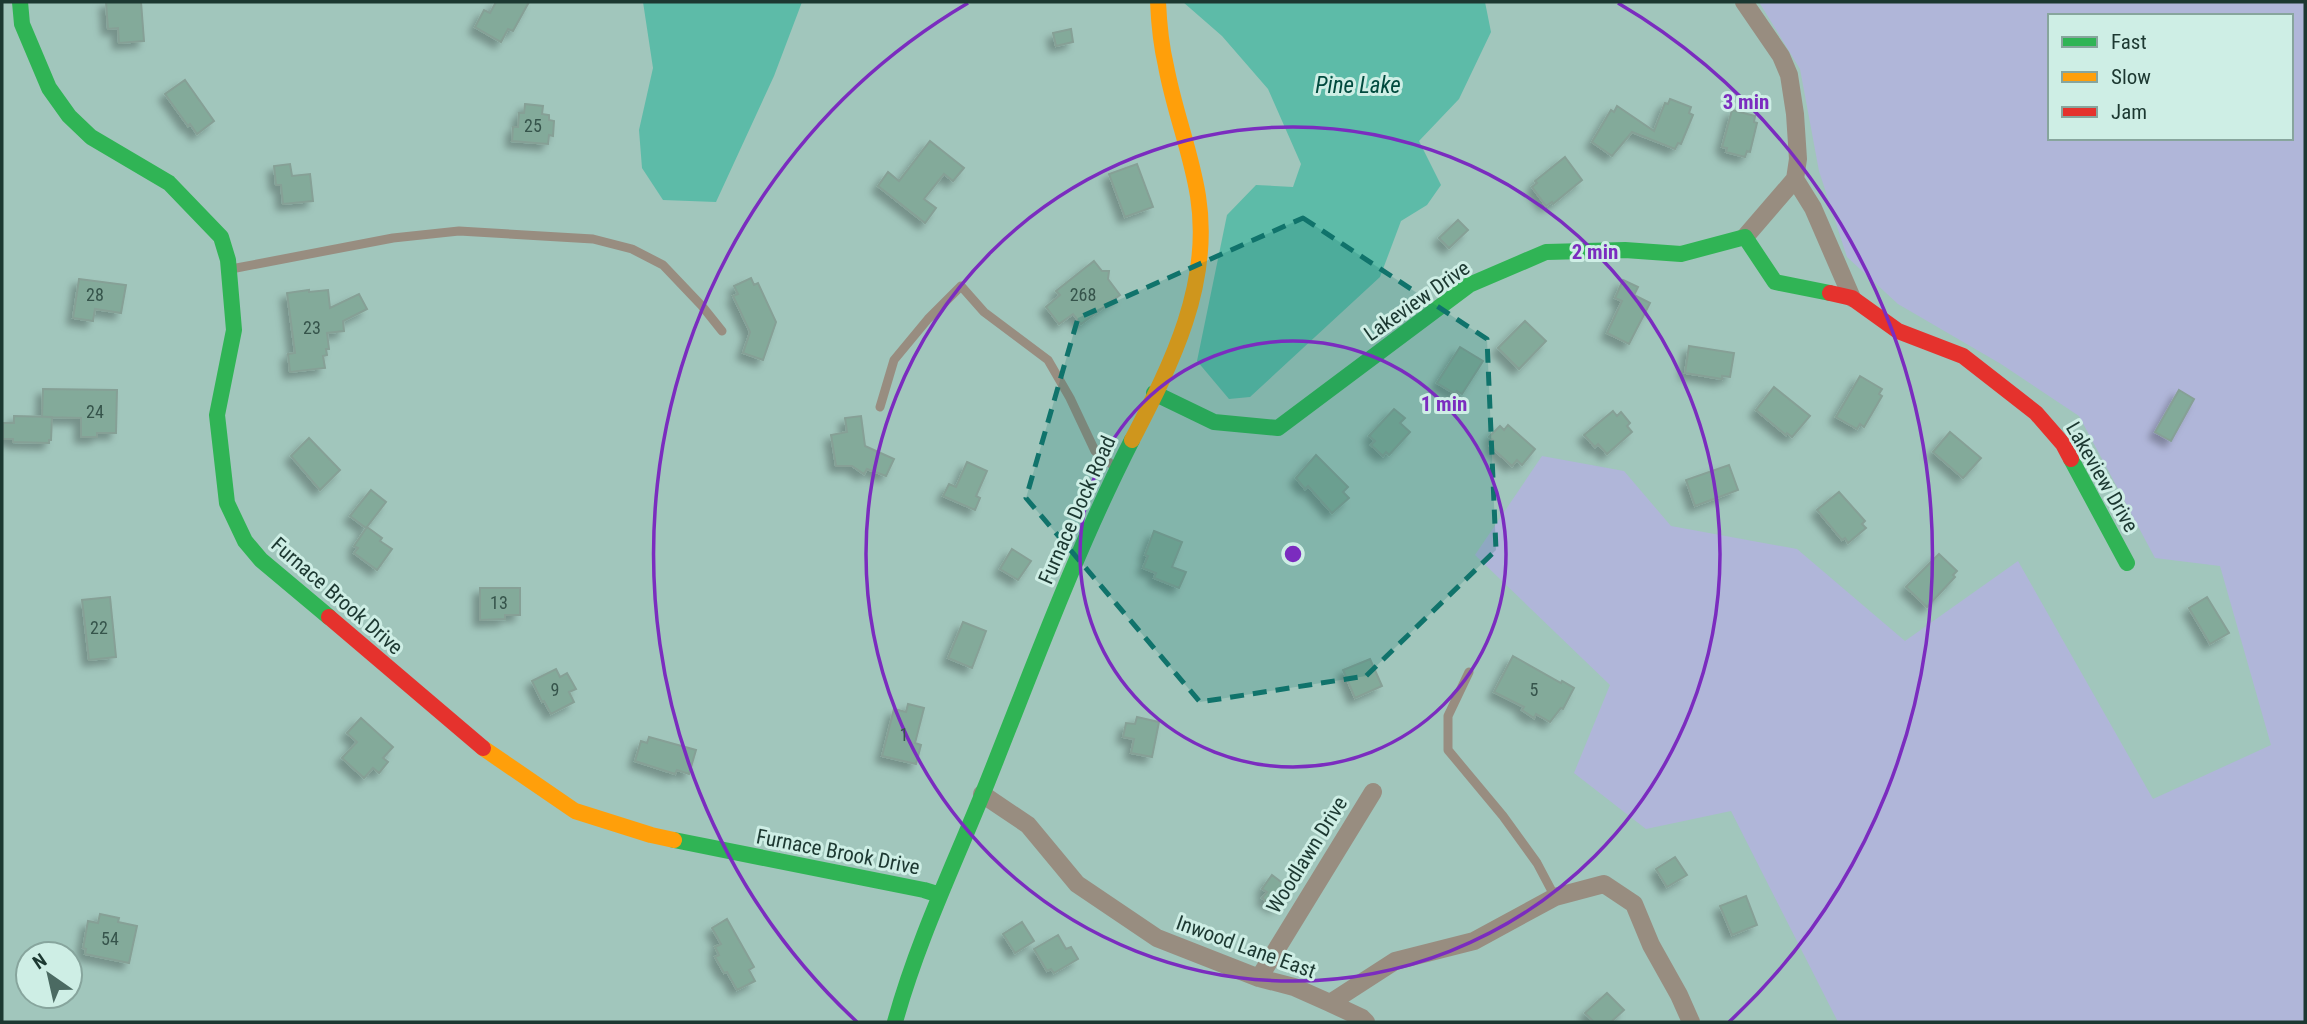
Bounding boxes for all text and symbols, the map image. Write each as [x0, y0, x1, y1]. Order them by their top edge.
legend [2048, 14, 2293, 140]
text: Fast [2111, 30, 2147, 54]
text: Slow [2111, 65, 2151, 89]
water label: Pine Lake [1315, 72, 1401, 99]
text: 3 min [1723, 90, 1769, 114]
text: Jam [2111, 100, 2147, 124]
house number: 25 [524, 115, 542, 136]
text: 2 min [1572, 240, 1618, 264]
street label: Lakeview Drive [1360, 256, 1474, 346]
house number: 28 [86, 284, 104, 305]
house number: 268 [1070, 284, 1096, 305]
house number: 23 [303, 317, 321, 338]
text: 1 min [1421, 392, 1467, 416]
house number: 24 [86, 401, 104, 422]
street label: Lakeview Drive [2061, 418, 2143, 536]
street label: Furnace Dock Road [1034, 432, 1120, 588]
street label: Furnace Brook Drive [267, 533, 408, 660]
centre of rings [1281, 542, 1305, 566]
house number: 13 [490, 592, 508, 613]
house number: 22 [90, 617, 108, 638]
house number: 9 [551, 679, 559, 700]
house number: 5 [1530, 679, 1539, 700]
house number: 1 [900, 724, 908, 745]
street label: Woodlawn Drive [1262, 792, 1352, 918]
street label: Furnace Brook Drive [754, 824, 922, 880]
street label: Inwood Lane East [1173, 911, 1319, 983]
house number: 54 [101, 928, 119, 949]
north arrow [14, 940, 84, 1010]
text: N [29, 949, 51, 974]

